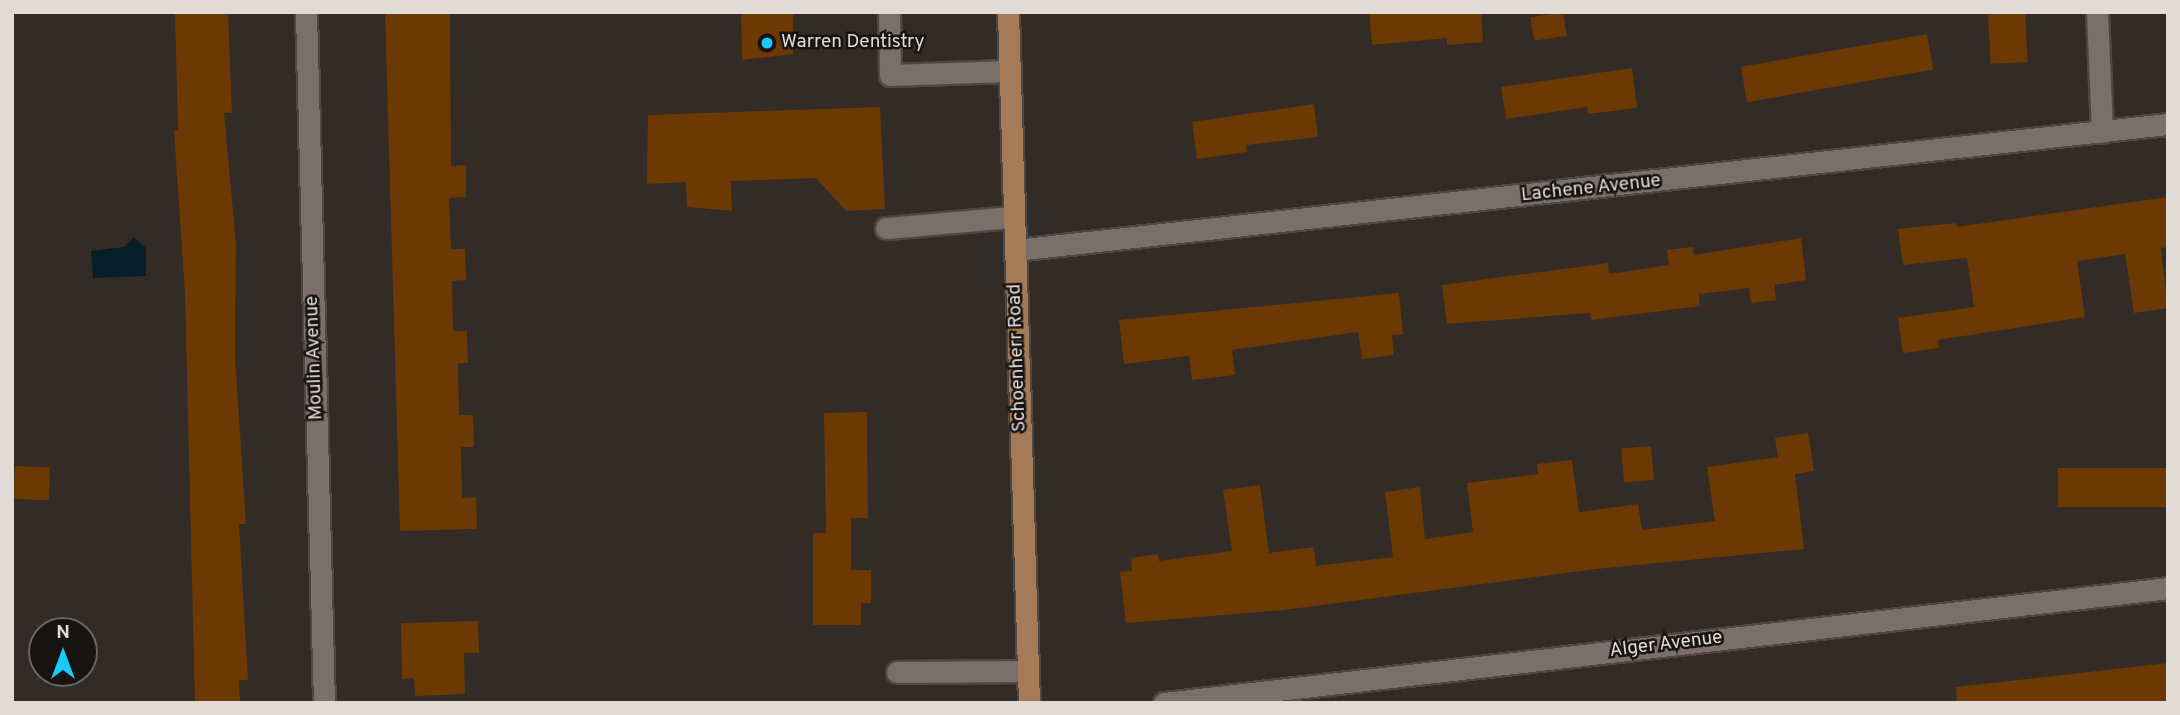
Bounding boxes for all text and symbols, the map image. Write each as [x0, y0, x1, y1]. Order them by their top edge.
place label: Warren Dentistry [781, 32, 924, 54]
marker: Warren Dentistry [759, 35, 775, 51]
street label: Lachene Avenue [1520, 170, 1662, 208]
street label: Schoenherr Road [1004, 284, 1032, 432]
street label: Moulin Avenue [301, 295, 329, 421]
north arrow [28, 617, 98, 687]
text: N [56, 621, 70, 645]
street label: Alger Avenue [1608, 627, 1724, 663]

